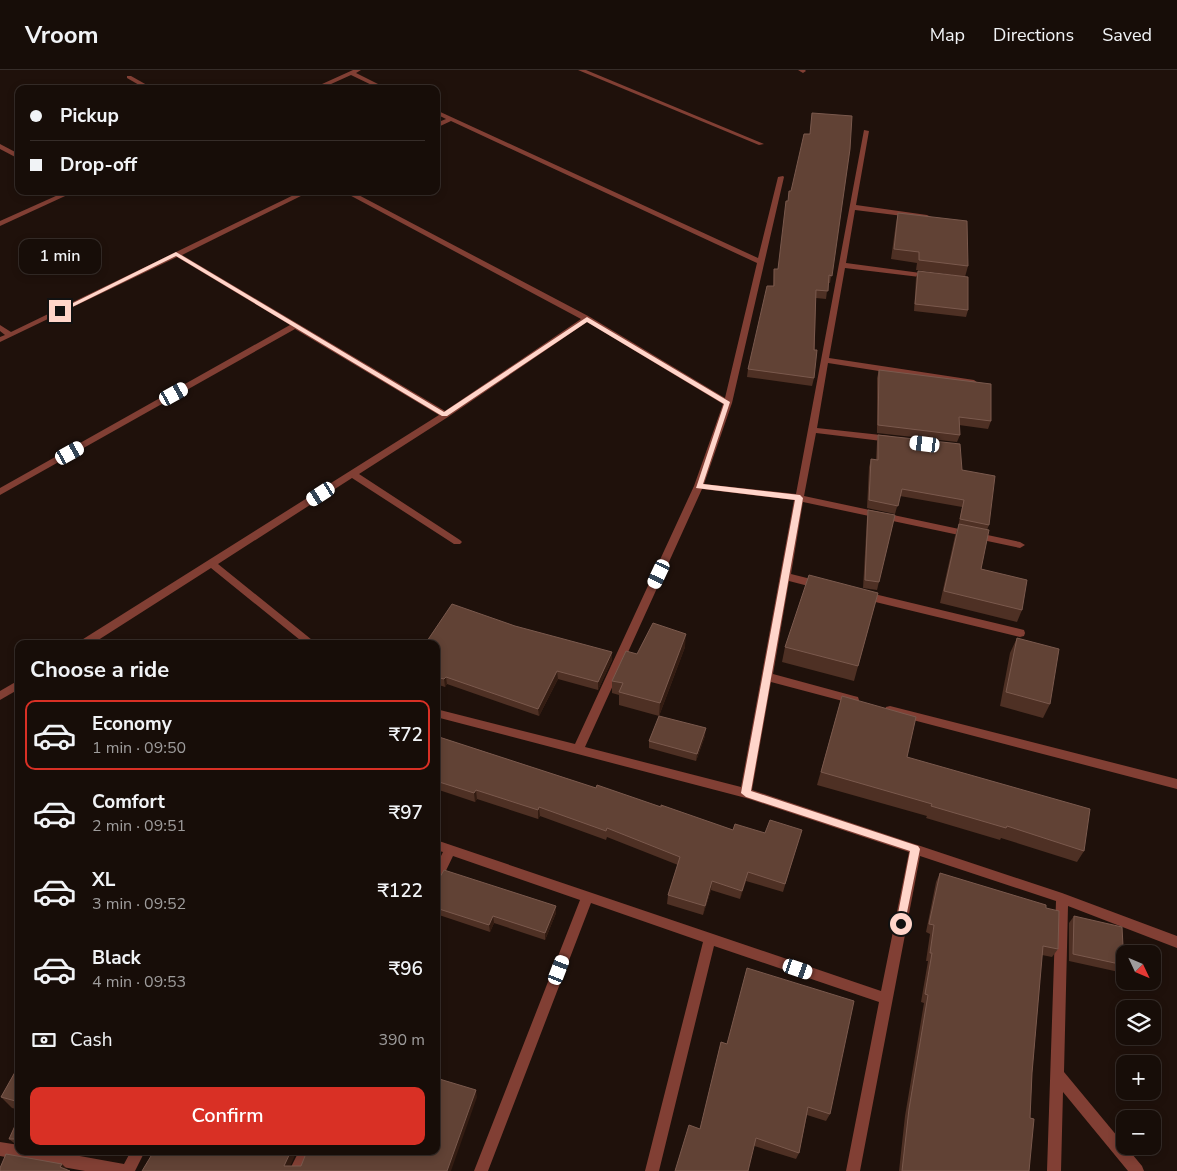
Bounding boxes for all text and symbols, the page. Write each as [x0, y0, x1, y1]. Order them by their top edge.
text: Vroom [25, 19, 99, 51]
text: Map [930, 23, 965, 47]
text: Directions [993, 23, 1074, 47]
text: Saved [1102, 23, 1152, 47]
text: Pickup [60, 103, 119, 129]
text: Drop-off [60, 152, 137, 178]
callout: 1 min [19, 238, 101, 274]
text: 1 min [40, 245, 80, 267]
route end [49, 300, 71, 322]
car [157, 380, 190, 408]
car [909, 435, 940, 453]
car [53, 439, 86, 467]
car [304, 480, 337, 508]
car [645, 557, 672, 591]
text: Choose a ride [30, 655, 169, 685]
text: Economy [92, 711, 172, 737]
icon: car [32, 713, 77, 758]
text: ₹72 [389, 722, 423, 748]
text: 1 min · 09:50 [92, 737, 186, 759]
text: Comfort [92, 789, 165, 815]
icon: car [32, 791, 77, 836]
text: ₹97 [389, 800, 423, 826]
text: 2 min · 09:51 [92, 815, 186, 837]
text: XL [92, 867, 115, 893]
icon: car [32, 869, 77, 914]
text: ₹122 [377, 878, 423, 904]
text: 3 min · 09:52 [92, 893, 186, 915]
route start [890, 913, 912, 935]
text: Black [92, 945, 141, 971]
north arrow [1116, 945, 1161, 990]
map controls [1116, 945, 1161, 1155]
icon: car [32, 947, 77, 992]
car [546, 953, 571, 987]
text: ₹96 [389, 956, 423, 982]
car [781, 957, 814, 981]
text: 4 min · 09:53 [92, 971, 186, 993]
button: layers [1116, 1000, 1161, 1045]
icon: cash [30, 1026, 58, 1054]
text: Cash [70, 1027, 112, 1053]
text: 390 m [378, 1029, 425, 1051]
button: + [1116, 1055, 1161, 1100]
button: Confirm [30, 1087, 425, 1145]
button: − [1116, 1110, 1161, 1155]

